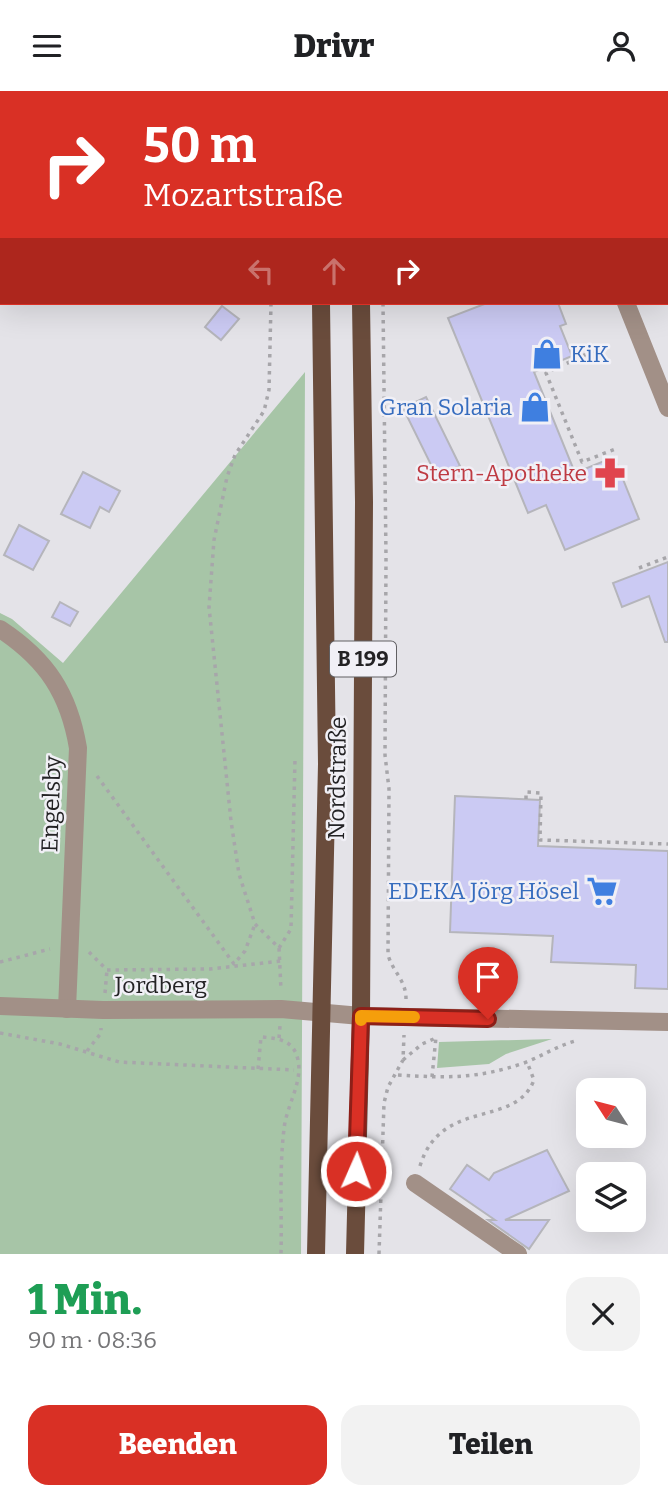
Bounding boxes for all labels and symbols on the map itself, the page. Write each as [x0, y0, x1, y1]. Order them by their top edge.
shop icon: KiK [530, 337, 564, 371]
place label: KiK [570, 340, 609, 368]
shop icon: Gran Solaria [518, 390, 552, 424]
place label: Gran Solaria [379, 393, 512, 421]
pharmacy icon: Stern-Apotheke [593, 456, 627, 490]
place label: Stern-Apotheke [416, 459, 587, 487]
road number: B 199 [330, 641, 396, 677]
street label: Nordstraße [322, 716, 352, 840]
street label: Engelsby [35, 755, 67, 853]
supermarket icon: EDEKA Jörg Hösel [585, 874, 619, 908]
place label: EDEKA Jörg Hösel [388, 877, 579, 905]
pin [458, 947, 518, 1019]
street label: Jordberg [114, 971, 207, 999]
north arrow [576, 1078, 646, 1148]
position arrow [319, 1134, 393, 1208]

